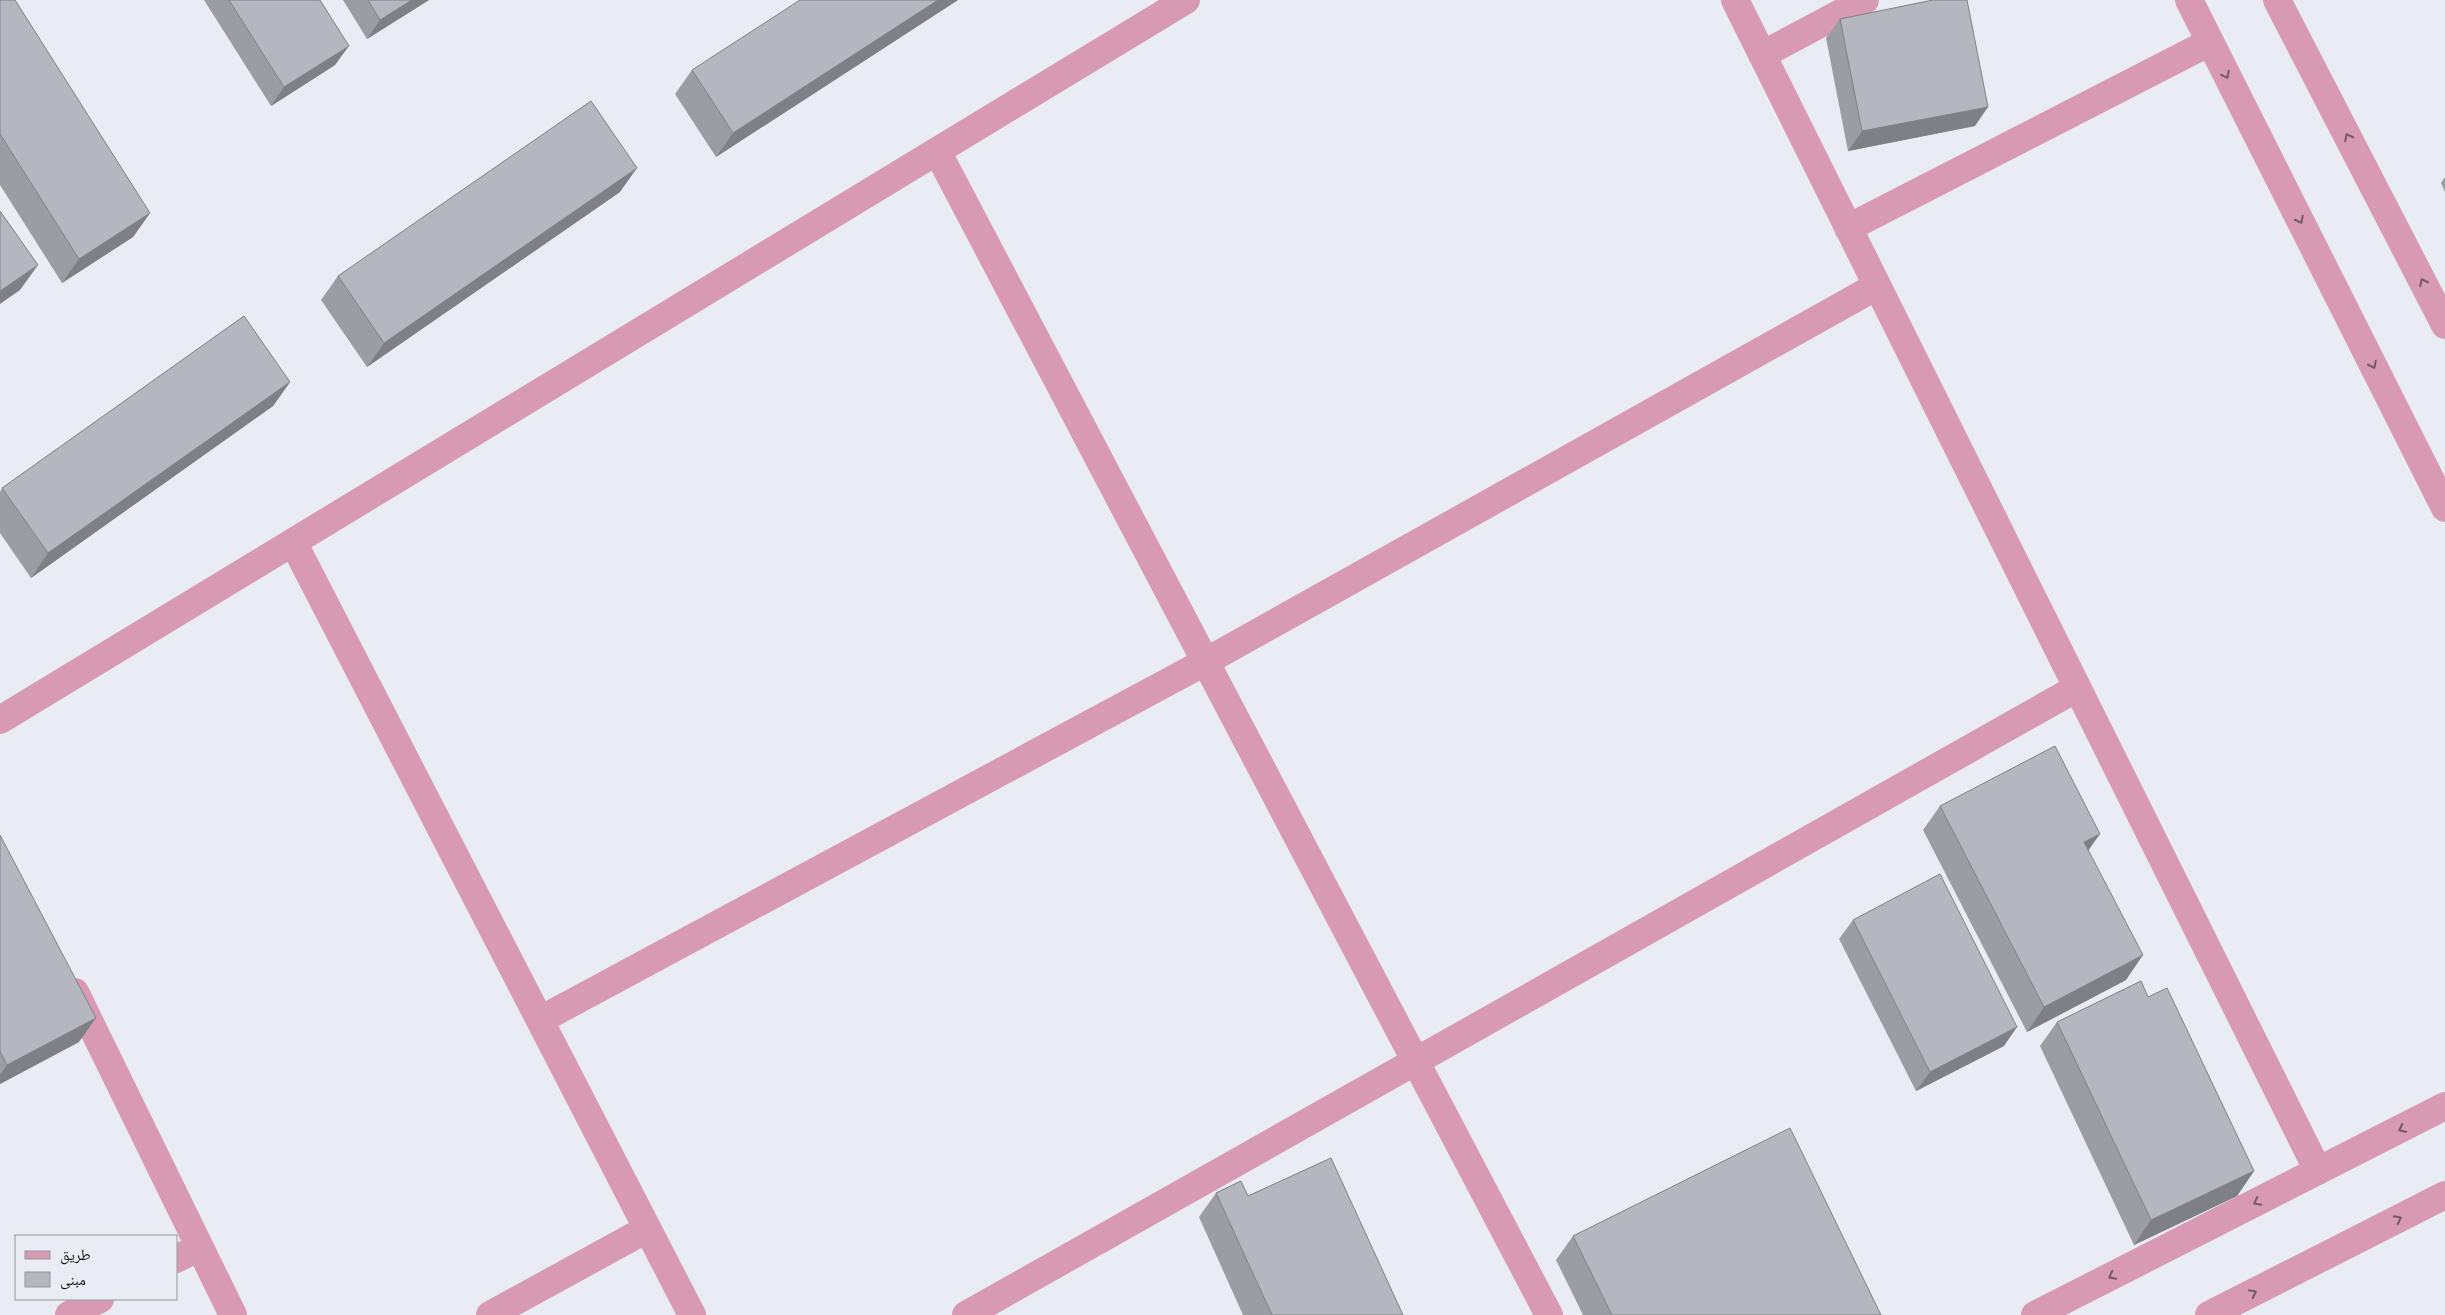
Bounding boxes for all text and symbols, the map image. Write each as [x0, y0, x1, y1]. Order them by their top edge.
one-way arrow [2220, 70, 2230, 79]
one-way arrow [2344, 133, 2354, 142]
one-way arrow [2294, 215, 2304, 224]
one-way arrow [2419, 278, 2429, 287]
one-way arrow [2367, 360, 2377, 369]
one-way arrow [2398, 1123, 2407, 1133]
one-way arrow [2253, 1196, 2262, 1206]
one-way arrow [2393, 1215, 2402, 1225]
legend [15, 1235, 178, 1300]
text: طريق [60, 1245, 91, 1265]
text: مبنى [60, 1270, 86, 1290]
one-way arrow [2108, 1270, 2117, 1280]
one-way arrow [2248, 1289, 2257, 1299]

